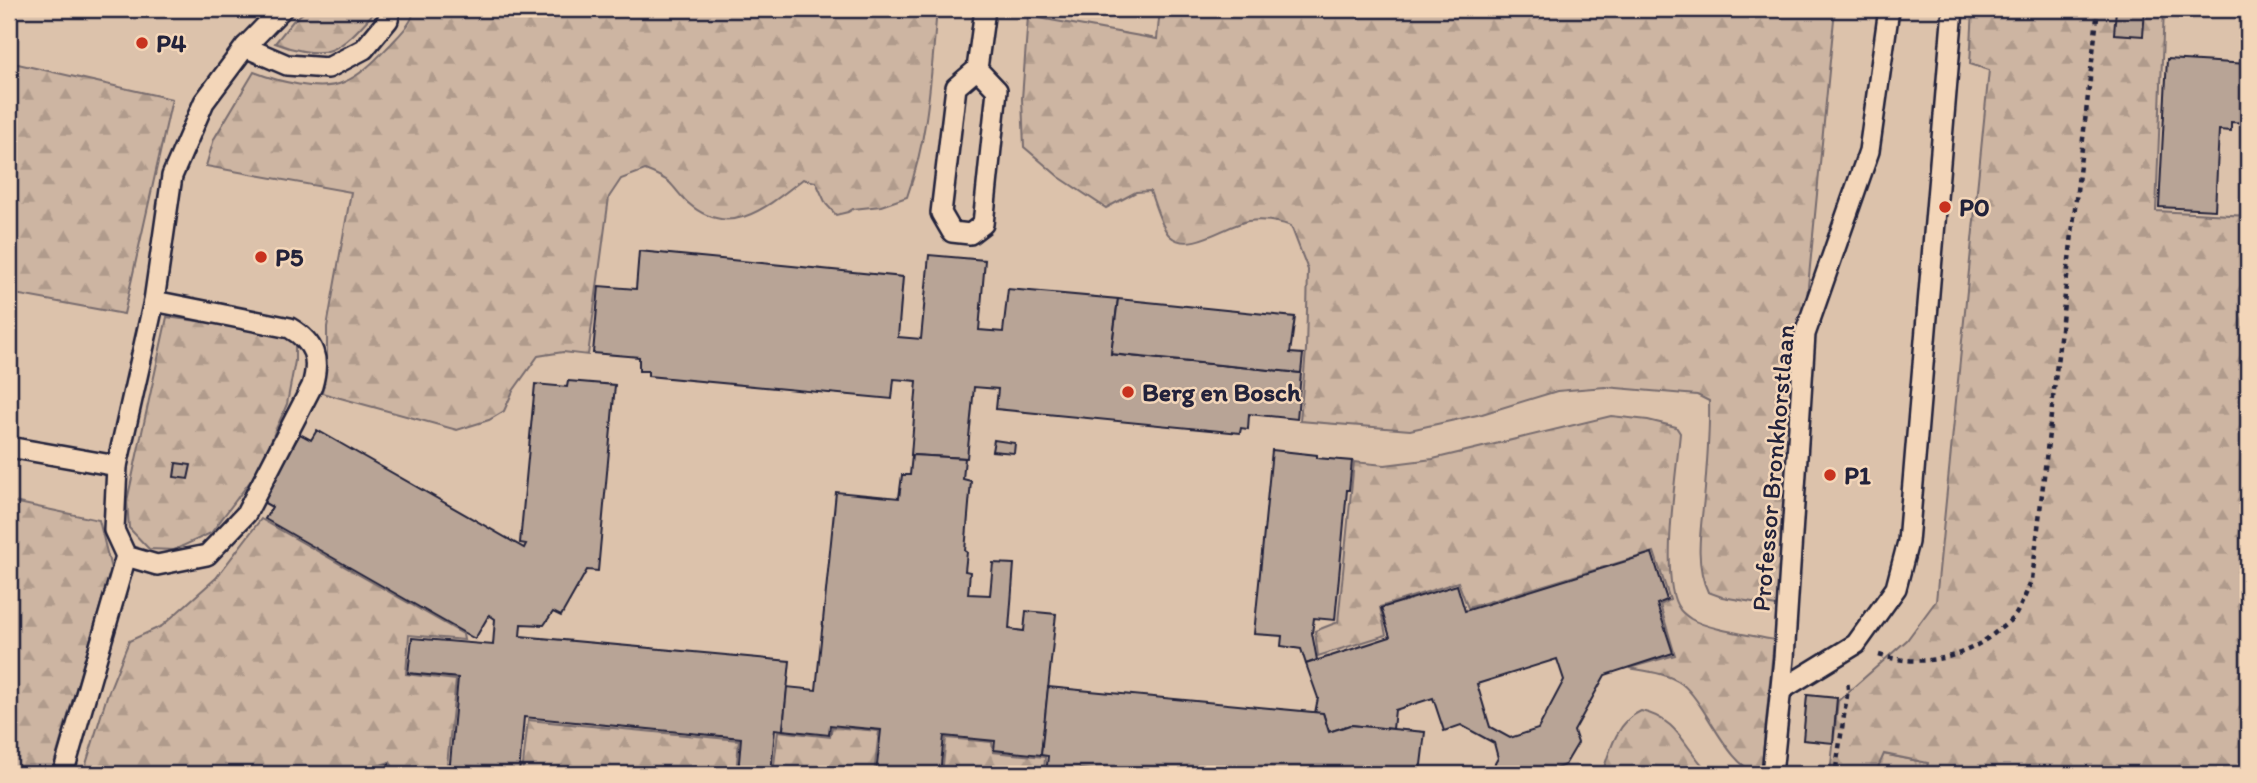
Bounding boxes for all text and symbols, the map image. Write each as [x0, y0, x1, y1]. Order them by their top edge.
place label: P4 [156, 27, 187, 59]
marker: P4 [134, 35, 150, 51]
place label: P0 [1959, 191, 1990, 223]
marker: P0 [1937, 199, 1953, 215]
place label: P5 [275, 241, 304, 273]
marker: P5 [253, 249, 269, 265]
street label: Professor Bronkhorstlaan [1745, 323, 1802, 613]
place label: Berg en Bosch [1142, 376, 1301, 408]
marker: Berg en Bosch [1120, 384, 1136, 400]
place label: P1 [1844, 459, 1871, 491]
marker: P1 [1822, 467, 1838, 483]

